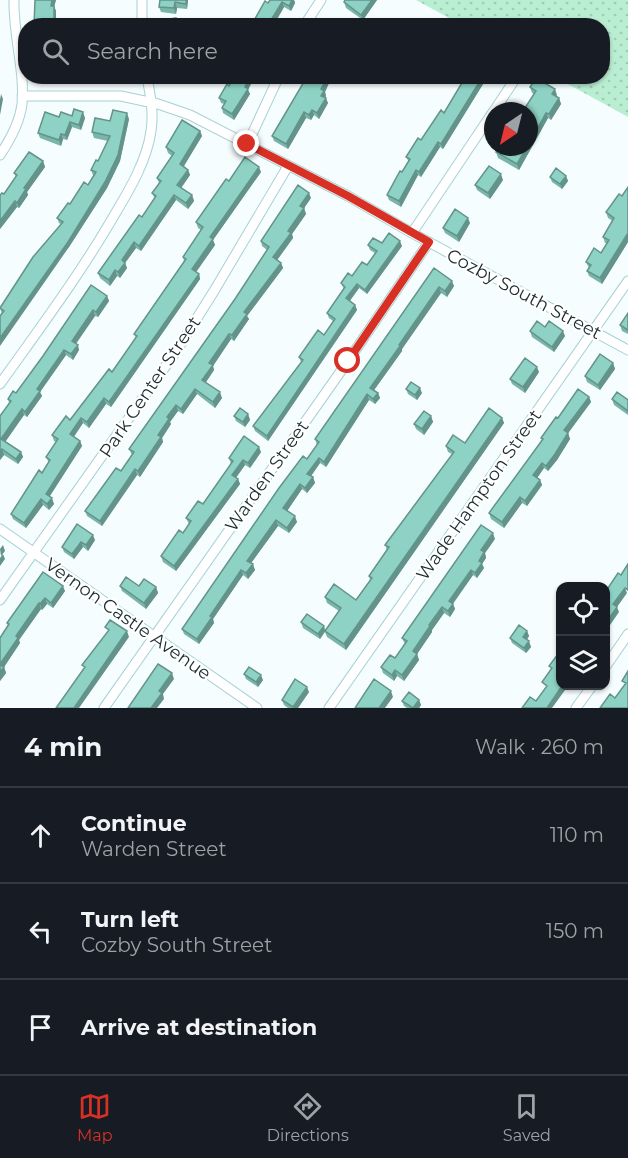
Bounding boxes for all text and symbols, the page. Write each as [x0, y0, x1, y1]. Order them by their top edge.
search box [18, 18, 610, 84]
icon: search [39, 35, 72, 68]
text: Search here [87, 38, 218, 65]
north arrow [484, 102, 538, 156]
route end [233, 130, 259, 156]
street label: Cozby South Street [443, 244, 605, 344]
street label: Park Center Street [95, 312, 205, 462]
route start [334, 347, 360, 373]
street label: Wade Hampton Street [412, 405, 546, 585]
street label: Warden Street [220, 416, 314, 536]
street label: Vernon Castle Avenue [41, 553, 215, 685]
map controls [556, 582, 610, 690]
button: locate [556, 582, 610, 636]
button: layers [556, 636, 610, 690]
text: 4 min [24, 731, 102, 763]
text: Walk · 260 m [475, 735, 604, 759]
text: Continue [81, 810, 187, 837]
icon: ahead [24, 819, 57, 852]
text: 110 m [550, 823, 604, 847]
text: Warden Street [81, 837, 227, 861]
text: Turn left [81, 906, 179, 933]
icon: left [24, 915, 57, 948]
text: 150 m [546, 919, 604, 943]
text: Cozby South Street [81, 933, 272, 957]
icon: arrive [24, 1011, 57, 1044]
text: Arrive at destination [81, 1014, 317, 1041]
tab: Map [77, 1090, 113, 1145]
tab: Directions [267, 1090, 349, 1145]
tab: Saved [503, 1090, 551, 1145]

